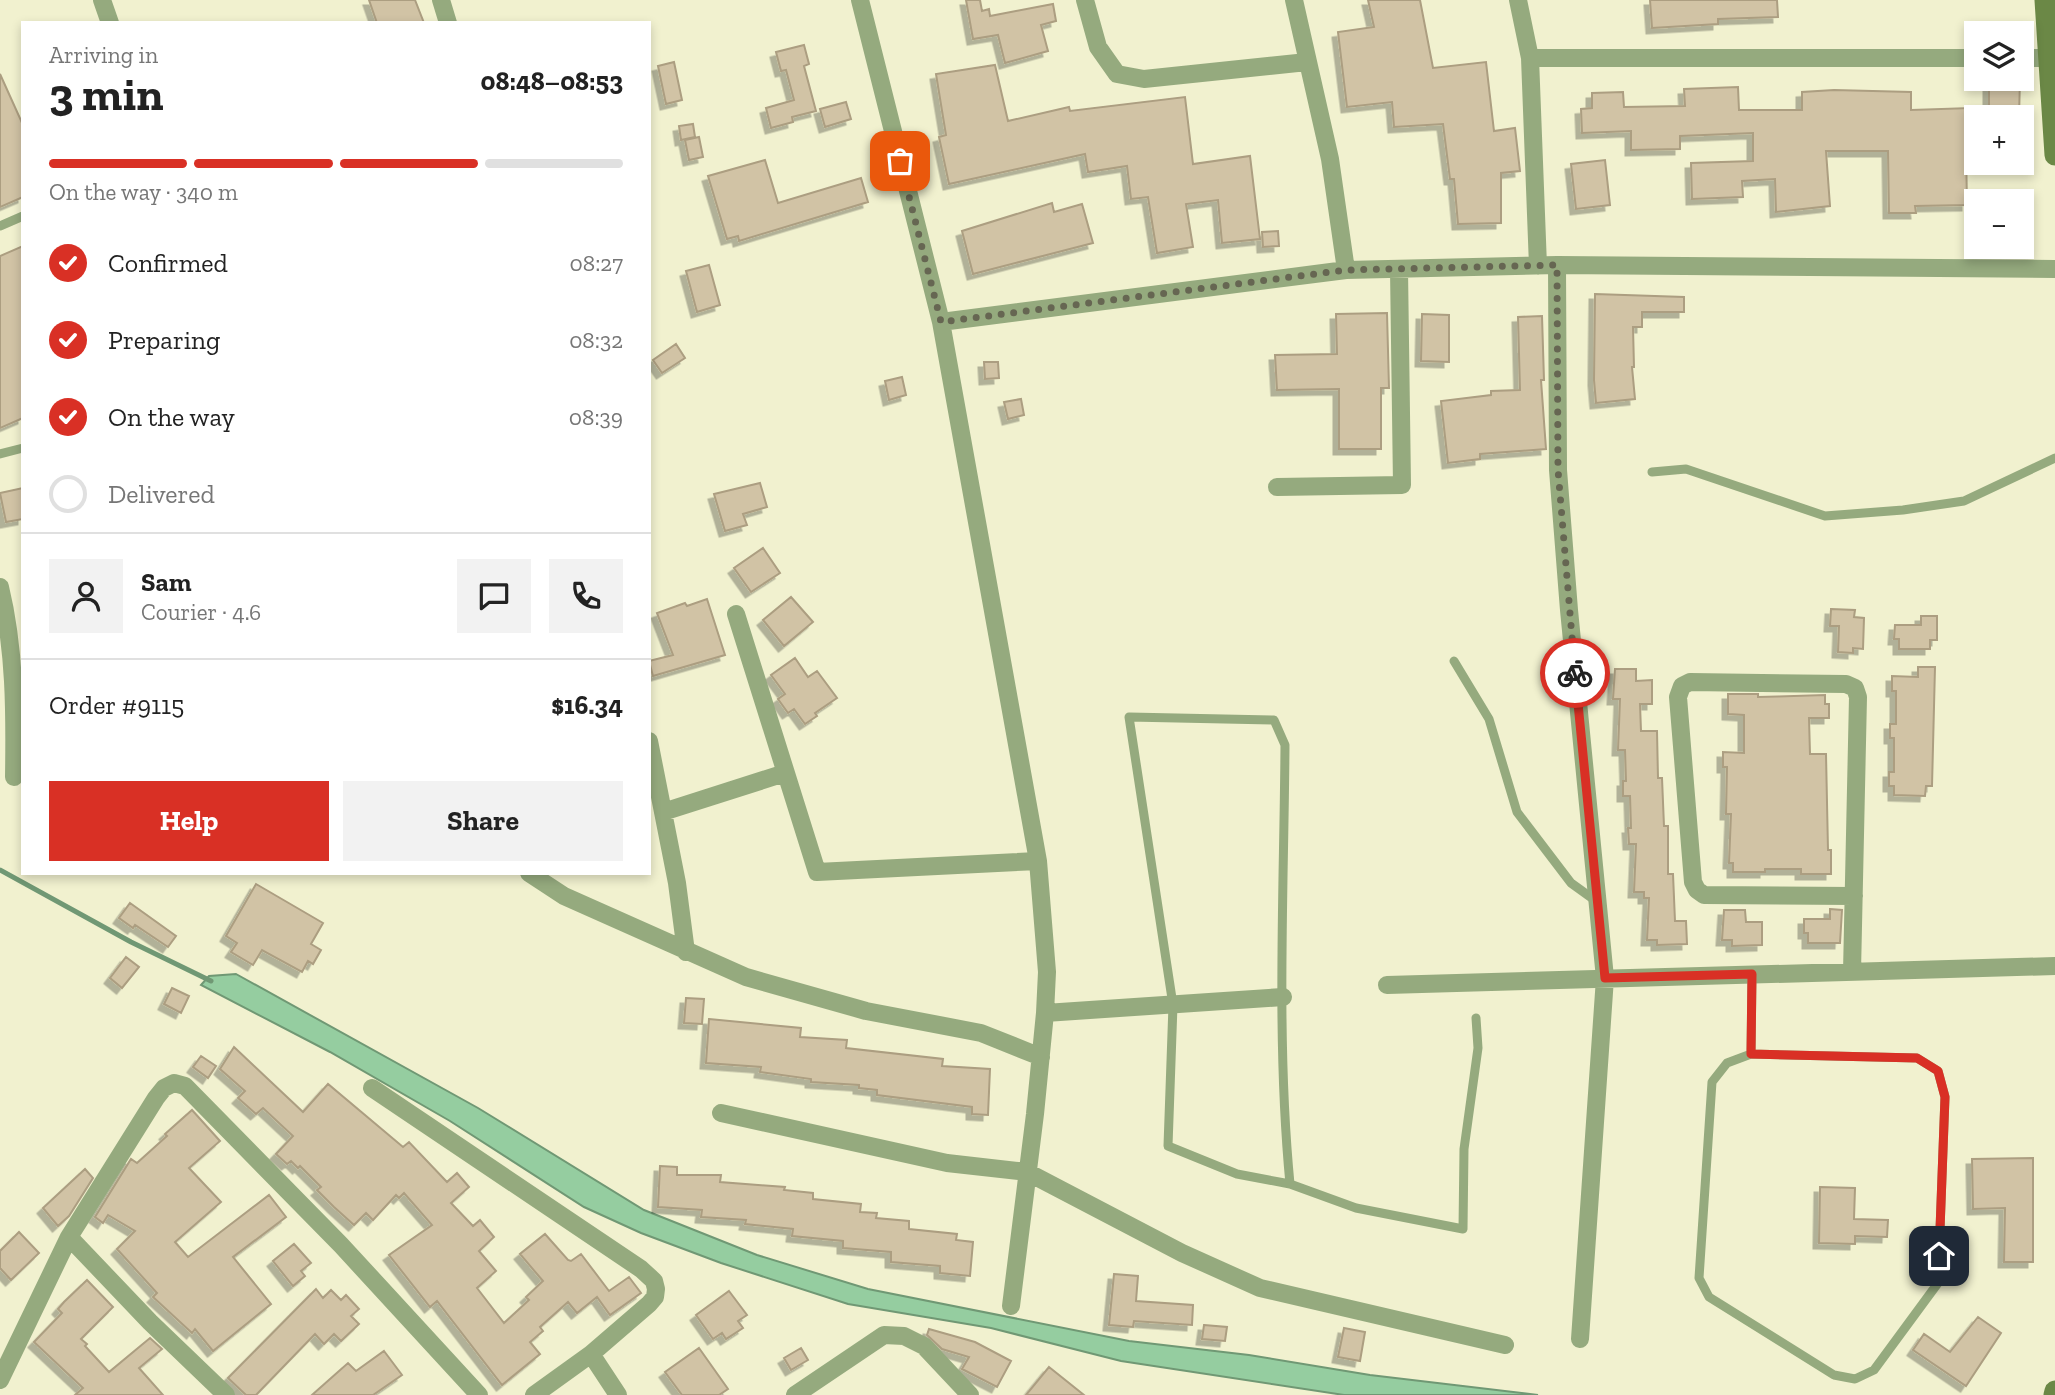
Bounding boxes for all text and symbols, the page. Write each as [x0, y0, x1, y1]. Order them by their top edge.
map controls [1964, 21, 2034, 259]
button: layers [1964, 21, 2034, 91]
text: Arriving in [49, 41, 158, 69]
text: 08:48–08:53 [481, 65, 623, 97]
text: 3 min [49, 67, 163, 122]
button: + [1964, 105, 2034, 175]
pin [870, 131, 930, 191]
icon: bag [881, 142, 919, 180]
text: On the way · 340 m [49, 178, 238, 206]
button: − [1964, 189, 2034, 259]
icon: check [49, 244, 87, 282]
text: Confirmed [108, 247, 228, 279]
text: 08:27 [570, 249, 623, 277]
icon: check [49, 321, 87, 359]
text: Preparing [108, 324, 220, 356]
text: 08:32 [569, 326, 623, 354]
icon: check [49, 398, 87, 436]
text: On the way [108, 401, 235, 433]
text: 08:39 [569, 403, 623, 431]
text: Delivered [108, 478, 215, 510]
button: person [49, 559, 123, 633]
button: chat [457, 559, 531, 633]
button: phone [549, 559, 623, 633]
text: Sam [141, 566, 191, 598]
text: Courier · 4.6 [141, 598, 261, 626]
courier [1540, 638, 1610, 708]
icon: bike [1556, 654, 1594, 692]
text: Order #9115 [49, 689, 184, 721]
text: $16.34 [551, 689, 623, 721]
button: Help [49, 781, 329, 861]
button: Share [343, 781, 623, 861]
pin [1909, 1226, 1969, 1286]
icon: home [1920, 1237, 1958, 1275]

